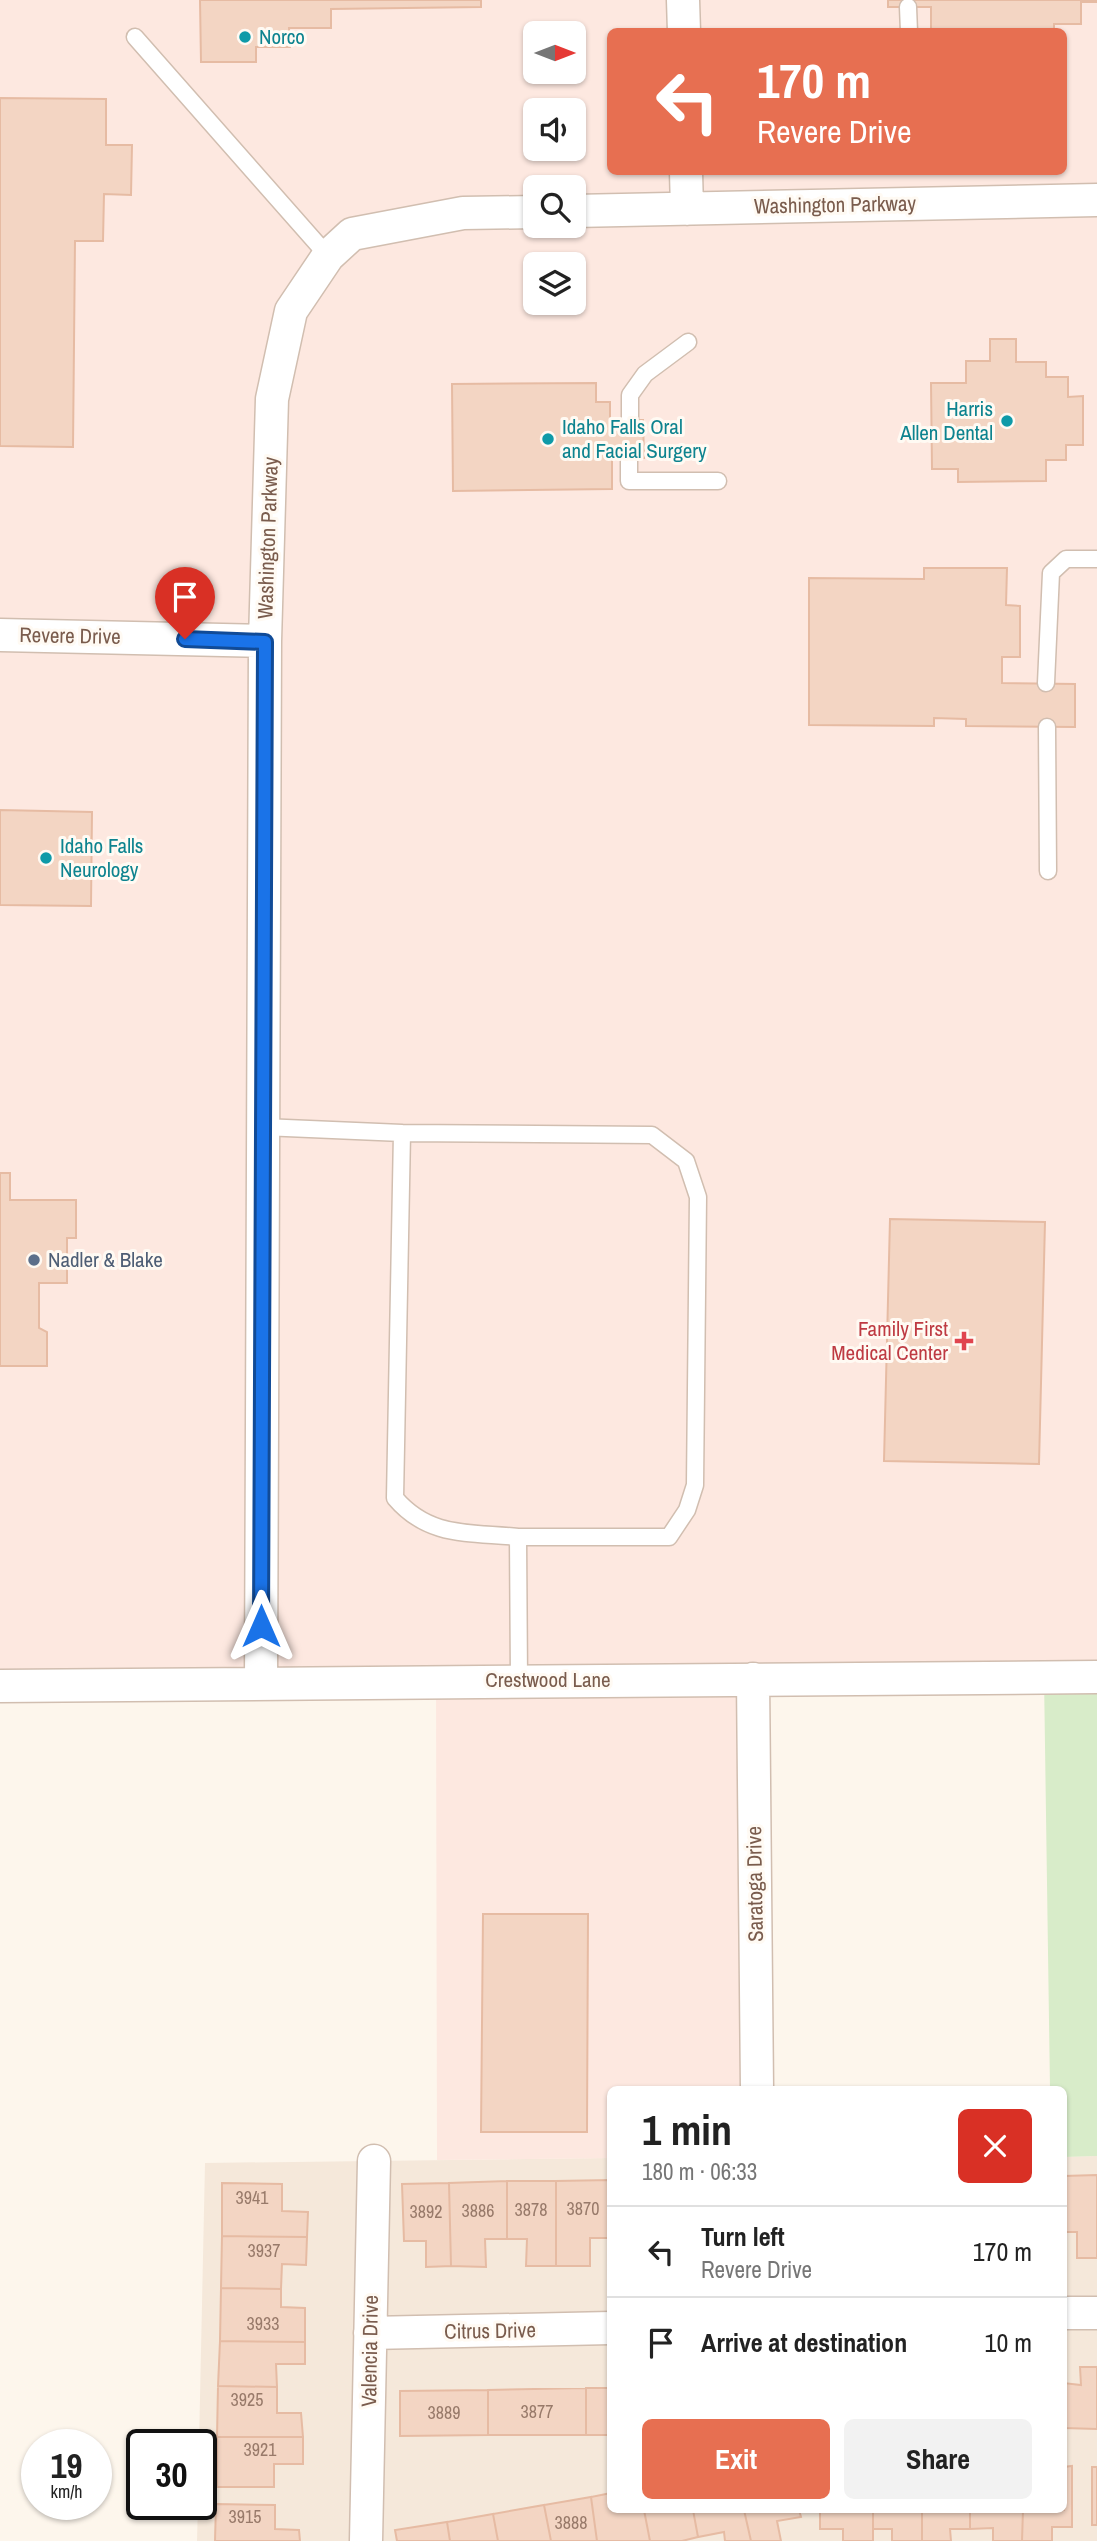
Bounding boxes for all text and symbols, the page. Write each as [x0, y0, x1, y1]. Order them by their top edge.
north arrow [523, 21, 586, 84]
map controls [523, 21, 586, 315]
place label: Norco [259, 22, 305, 51]
marker: Norco [237, 29, 253, 45]
text: 170 m [757, 47, 871, 113]
icon: left [642, 56, 733, 147]
button: sound [523, 98, 586, 161]
text: Revere Drive [757, 110, 912, 153]
button: search [523, 175, 586, 238]
street label: Washington Parkway [754, 189, 917, 220]
button: layers [523, 252, 586, 315]
place label: Harris Allen Dental [899, 394, 993, 447]
place label: Idaho Falls Oral and Facial Surgery [562, 412, 707, 465]
marker: Harris Allen Dental [999, 413, 1015, 429]
marker: Idaho Falls Oral and Facial Surgery [540, 431, 556, 447]
street label: Washington Parkway [250, 456, 285, 619]
pin [155, 567, 215, 639]
icon: arrive [166, 578, 204, 616]
street label: Revere Drive [19, 620, 121, 651]
place label: Idaho Falls Neurology [60, 831, 143, 884]
marker: Idaho Falls Neurology [38, 850, 54, 866]
place label: Nadler & Blake [48, 1245, 163, 1274]
marker: Nadler & Blake [26, 1252, 42, 1268]
place label: Family First Medical Center [831, 1314, 948, 1367]
marker: Family First Medical Center [954, 1331, 974, 1351]
position arrow [224, 1589, 298, 1663]
street label: Crestwood Lane [485, 1665, 611, 1694]
street label: Saratoga Drive [739, 1826, 770, 1942]
text: 1 min [642, 2102, 732, 2158]
button: close [958, 2109, 1032, 2183]
text: 180 m · 06:33 [642, 2156, 757, 2187]
house number: 3941 [236, 2185, 269, 2210]
house number: 3870 [567, 2196, 599, 2221]
house number: 3878 [515, 2197, 547, 2222]
house number: 3886 [462, 2198, 494, 2223]
house number: 3892 [410, 2199, 442, 2224]
text: Turn left [701, 2219, 785, 2254]
icon: left [642, 2233, 680, 2271]
text: 170 m [973, 2234, 1032, 2269]
house number: 3937 [248, 2238, 280, 2263]
text: Revere Drive [701, 2254, 812, 2285]
street label: Valencia Drive [354, 2295, 385, 2407]
house number: 3933 [247, 2311, 279, 2336]
street label: Citrus Drive [444, 2315, 536, 2346]
icon: arrive [642, 2324, 680, 2362]
text: Arrive at destination [701, 2325, 907, 2360]
text: 10 m [985, 2325, 1032, 2360]
house number: 3925 [231, 2387, 263, 2412]
house number: 3877 [521, 2399, 553, 2424]
house number: 3889 [428, 2400, 460, 2425]
button: Exit [642, 2419, 830, 2499]
button: Share [844, 2419, 1032, 2499]
speed limit sign: 30 [126, 2429, 217, 2520]
house number: 3921 [244, 2437, 277, 2462]
text: 19 [51, 2442, 82, 2489]
text: km/h [51, 2479, 83, 2504]
house number: 3915 [229, 2504, 261, 2529]
house number: 3888 [555, 2510, 587, 2535]

